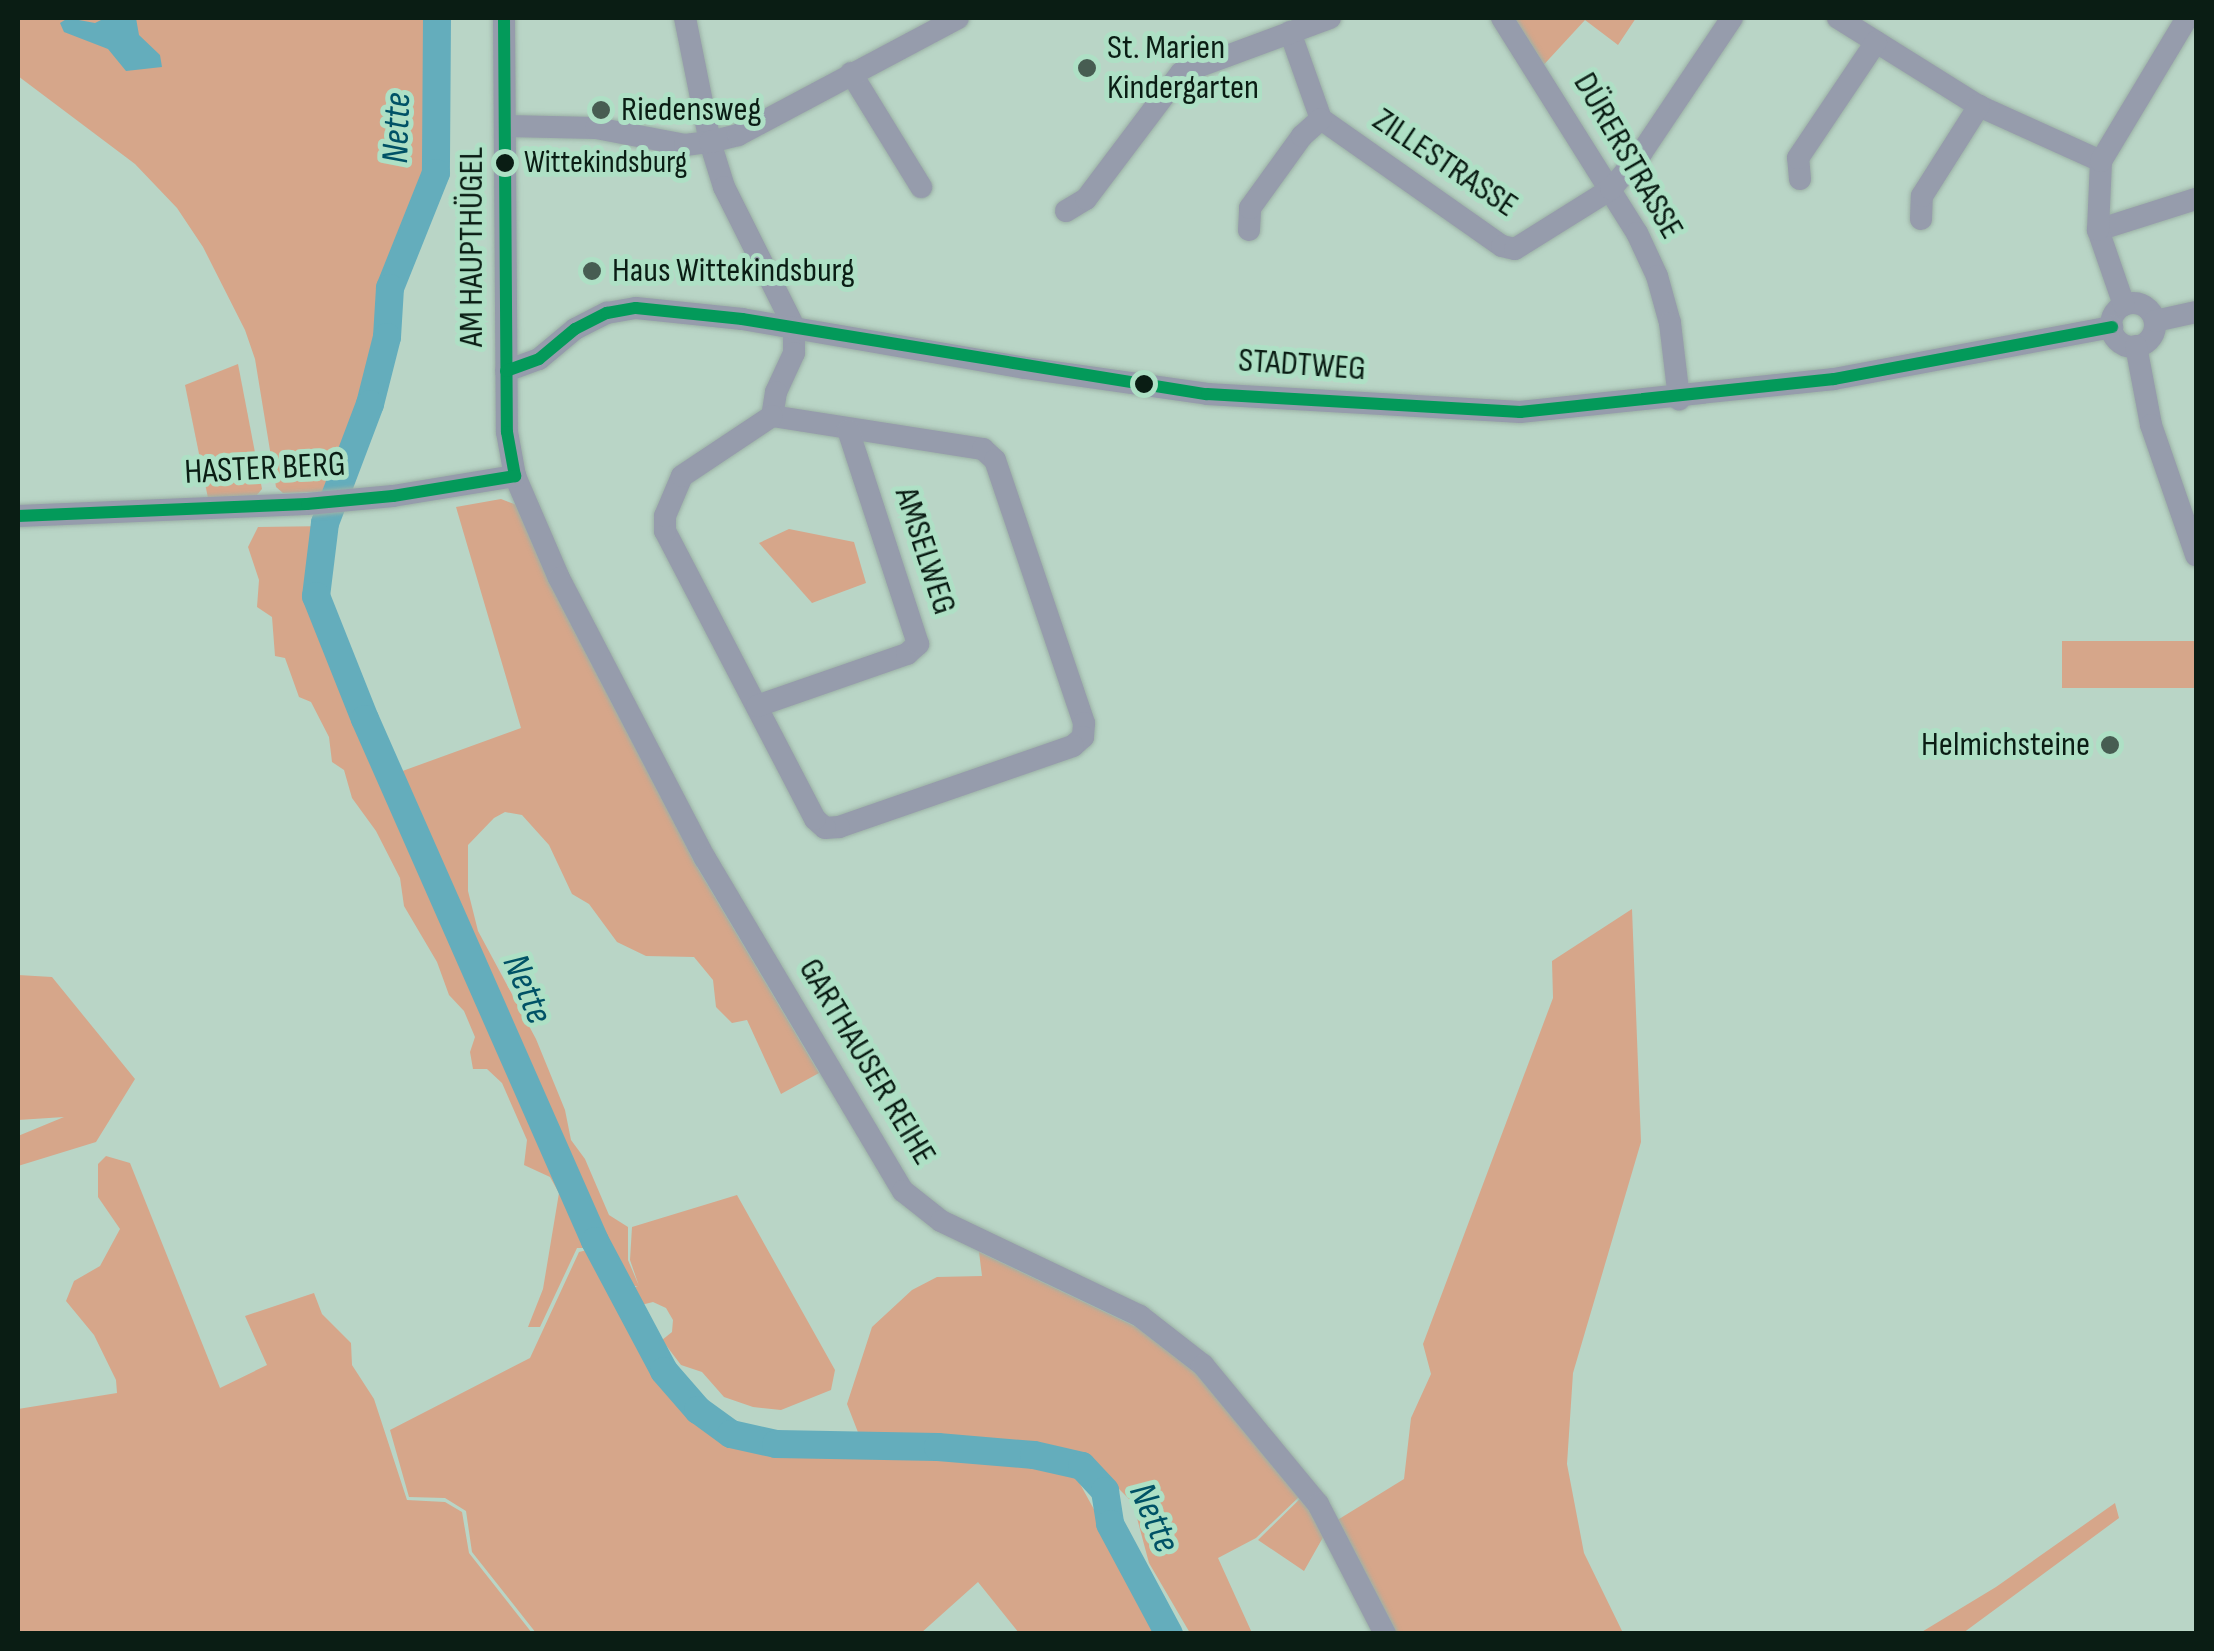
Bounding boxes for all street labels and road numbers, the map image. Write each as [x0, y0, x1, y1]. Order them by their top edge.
street label: DÜRERSTRASSE [1564, 65, 1692, 247]
street label: ZILLESTRASSE [1365, 99, 1525, 227]
street label: AM HAUPTHÜGEL [451, 147, 493, 347]
street label: STADTWEG [1237, 340, 1367, 390]
street label: HASTER BERG [183, 444, 347, 494]
street label: AMSELWEG [885, 482, 965, 620]
street label: GARTHAUSER REIHE [789, 951, 945, 1173]

